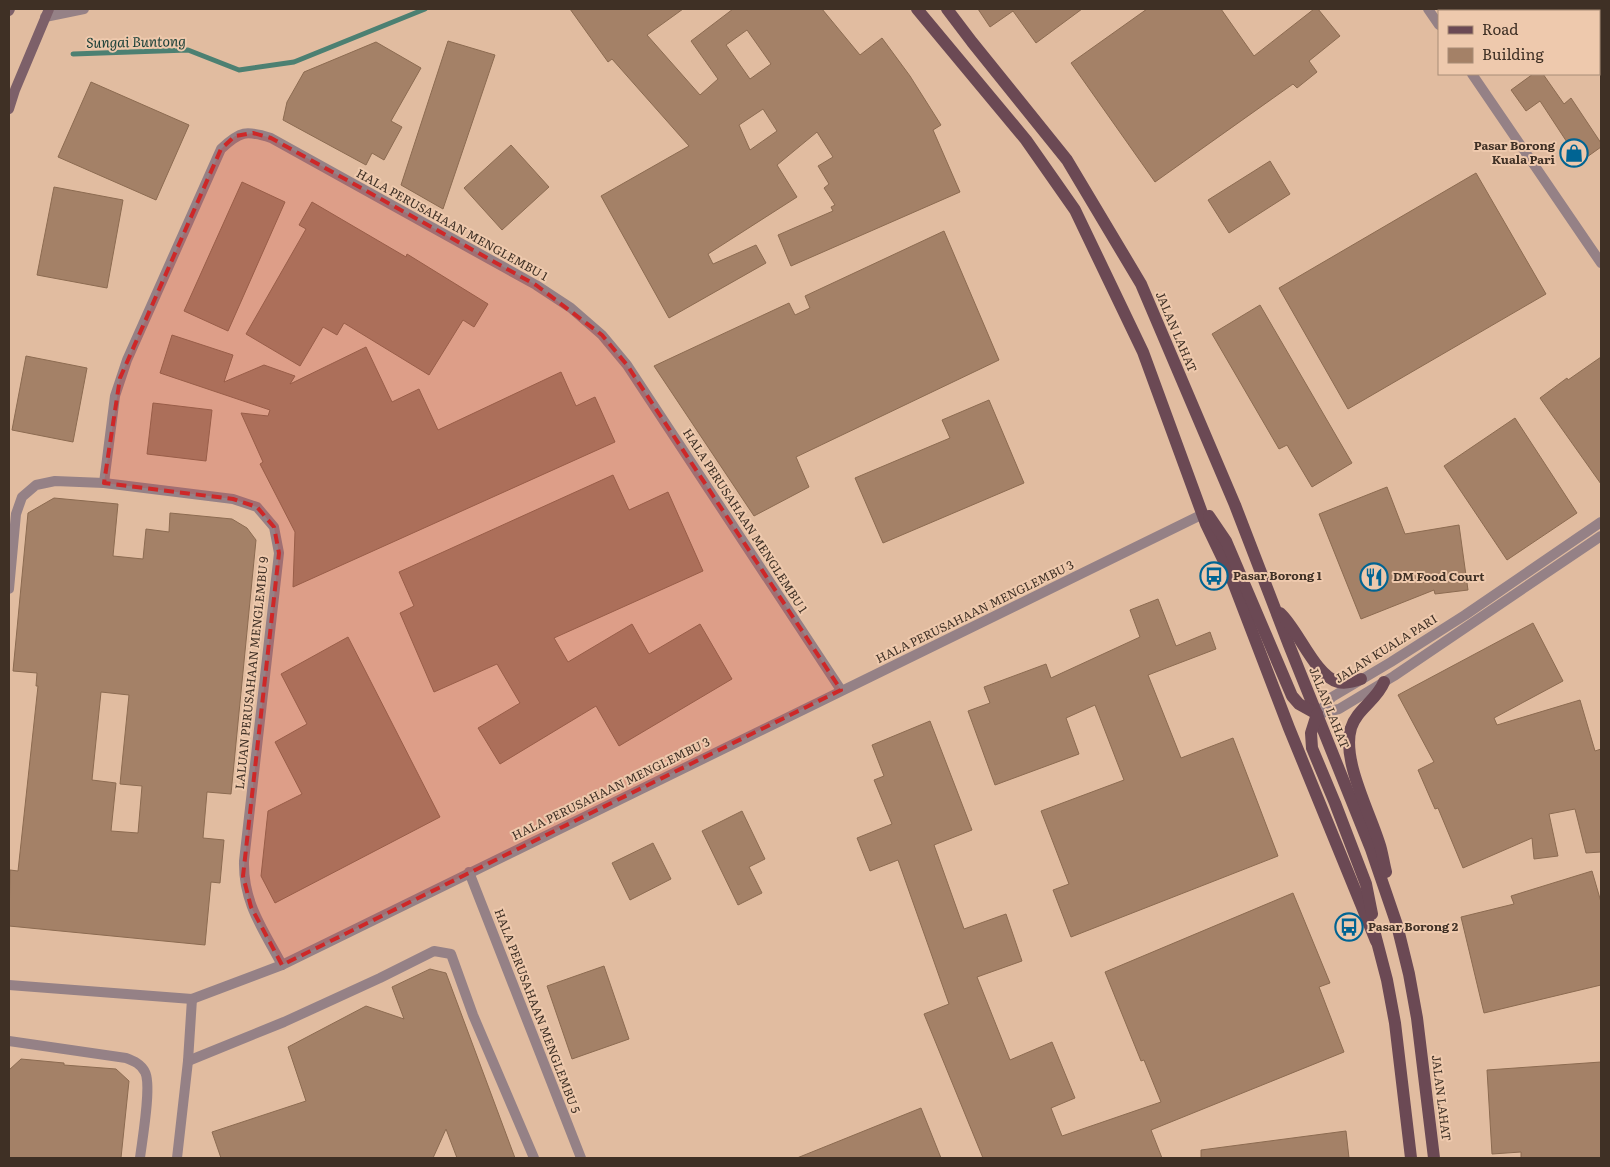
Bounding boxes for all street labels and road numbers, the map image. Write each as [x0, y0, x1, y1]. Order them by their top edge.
street label: HALA PERUSAHAAN MENGLEMBU 1 [353, 164, 552, 285]
street label: JALAN LAHAT [1152, 288, 1202, 375]
street label: HALA PERUSAHAAN MENGLEMBU 1 [679, 425, 812, 616]
street label: HALA PERUSAHAAN MENGLEMBU 3 [872, 555, 1077, 667]
street label: LALUAN PERUSAHAAN MENGLEMBU 9 [230, 556, 272, 790]
street label: JALAN KUALA PARI [1331, 609, 1440, 687]
street label: JALAN LAHAT [1305, 664, 1355, 751]
street label: HALA PERUSAHAAN MENGLEMBU 3 [508, 732, 713, 844]
street label: HALA PERUSAHAAN MENGLEMBU 5 [490, 906, 585, 1116]
street label: JALAN LAHAT [1428, 1054, 1456, 1142]

